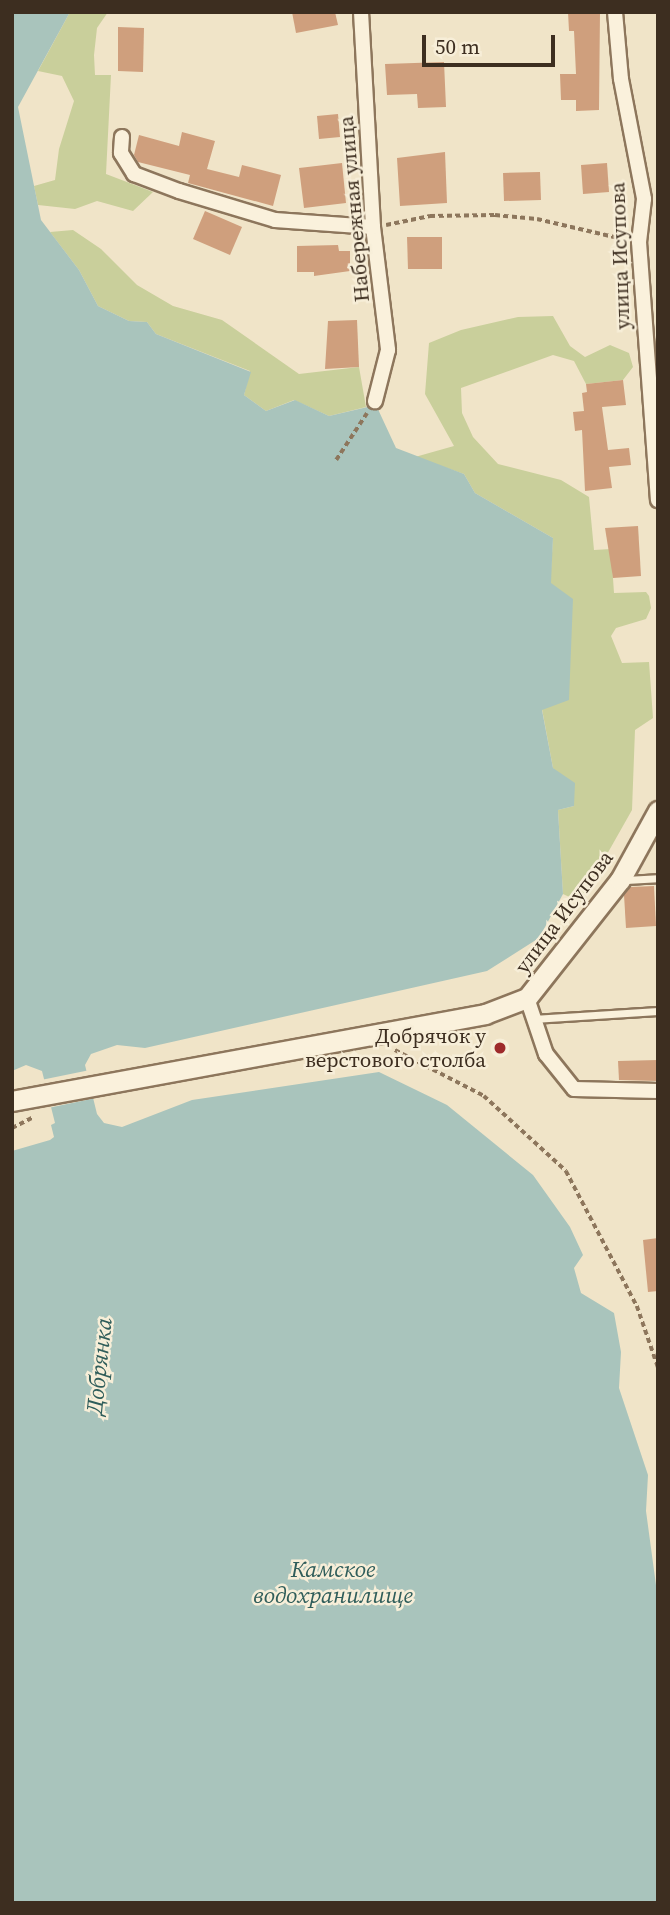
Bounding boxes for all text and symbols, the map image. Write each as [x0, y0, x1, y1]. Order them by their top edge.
scale bar [425, 21, 558, 65]
text: 50 m [435, 32, 480, 61]
street label: Набережная улица [333, 115, 375, 303]
street label: улица Исупова [605, 182, 635, 330]
street label: улица Исупова [510, 846, 618, 978]
place label: Добрячок у верстового столба [305, 1023, 486, 1073]
marker: Добрячок у верстового столба [492, 1040, 508, 1056]
water label: Добрянка [80, 1316, 118, 1416]
water label: Камское водохранилище [253, 1555, 413, 1609]

